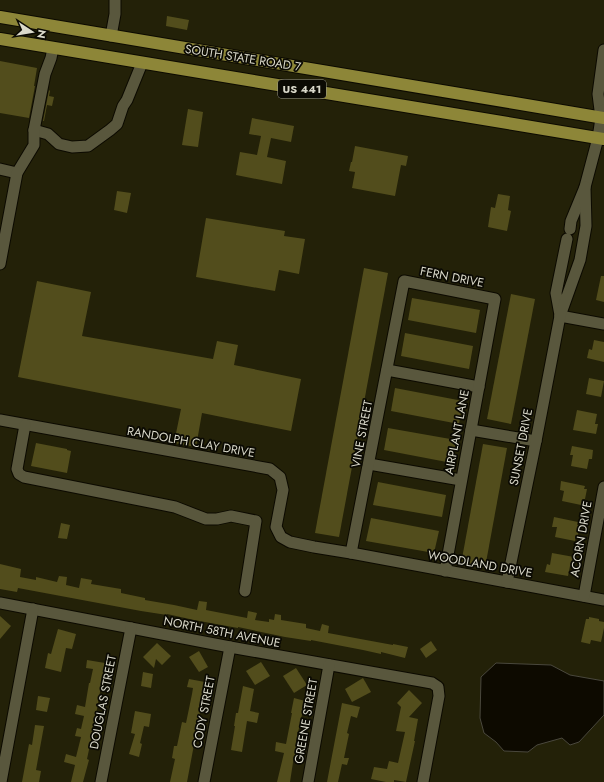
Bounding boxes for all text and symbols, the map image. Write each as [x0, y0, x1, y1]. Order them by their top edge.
north arrow [12, 12, 52, 52]
text: N [33, 28, 51, 40]
street label: SOUTH STATE ROAD 7 [184, 40, 303, 76]
road number: US 441 [278, 80, 326, 98]
street label: FERN DRIVE [419, 262, 485, 292]
street label: AIRPLANT LANE [440, 388, 474, 476]
street label: VINE STREET [347, 398, 377, 469]
street label: SUNSET DRIVE [505, 407, 537, 487]
street label: RANDOLPH CLAY DRIVE [126, 422, 256, 462]
street label: ACORN DRIVE [565, 499, 597, 579]
street label: WOODLAND DRIVE [426, 546, 534, 582]
street label: NORTH 58TH AVENUE [162, 612, 282, 652]
street label: DOUGLAS STREET [85, 653, 121, 751]
street label: CODY STREET [188, 674, 220, 750]
street label: GREENE STREET [290, 676, 322, 765]

